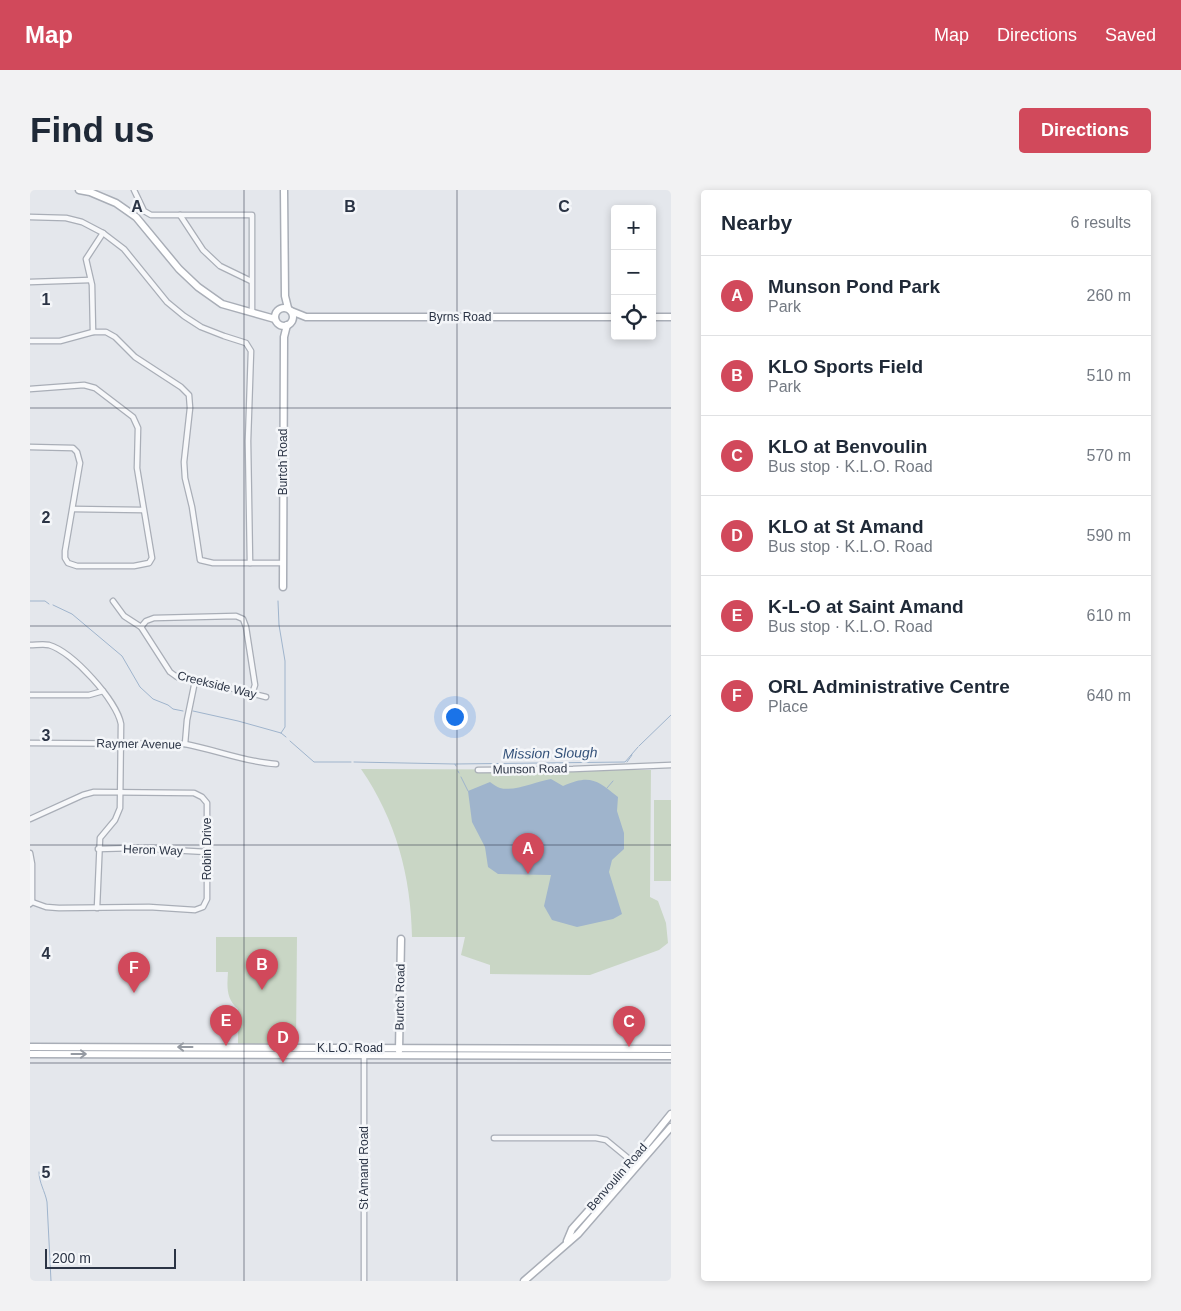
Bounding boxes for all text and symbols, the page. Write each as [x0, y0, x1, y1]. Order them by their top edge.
text: Map [25, 21, 73, 48]
text: Map [934, 25, 969, 45]
text: Directions [997, 25, 1077, 45]
text: Saved [1105, 25, 1156, 45]
button: Directions [1019, 108, 1151, 153]
text: Find us [30, 110, 154, 149]
text: A [131, 198, 143, 215]
text: B [344, 198, 356, 215]
text: C [558, 198, 570, 215]
map controls [611, 205, 656, 340]
button: + [611, 205, 656, 250]
text: Nearby [721, 211, 792, 234]
text: 6 results [1071, 214, 1131, 231]
button: − [611, 250, 656, 295]
text: Munson Pond Park [768, 276, 940, 297]
text: A [731, 287, 743, 304]
text: 260 m [1087, 287, 1131, 304]
text: 1 [42, 291, 51, 308]
button: locate [611, 295, 656, 340]
text: Park [768, 298, 801, 315]
street label: Byrns Road [429, 310, 491, 324]
text: KLO Sports Field [768, 356, 923, 377]
text: B [731, 367, 743, 384]
text: 510 m [1087, 367, 1131, 384]
text: Park [768, 378, 801, 395]
street label: Burtch Road [276, 429, 290, 495]
text: KLO at Benvoulin [768, 436, 927, 457]
text: C [731, 447, 743, 464]
text: 570 m [1087, 447, 1131, 464]
text: Bus stop · K.L.O. Road [768, 458, 933, 475]
text: 2 [42, 509, 51, 526]
text: KLO at St Amand [768, 516, 924, 537]
text: D [731, 527, 743, 544]
text: 590 m [1087, 527, 1131, 544]
text: Bus stop · K.L.O. Road [768, 538, 933, 555]
text: K-L-O at Saint Amand [768, 596, 964, 617]
text: E [732, 607, 742, 624]
text: 610 m [1087, 607, 1131, 624]
text: Bus stop · K.L.O. Road [768, 618, 933, 635]
street label: Creekside Way [176, 668, 258, 702]
text: ORL Administrative Centre [768, 676, 1010, 697]
text: F [732, 687, 742, 704]
text: 640 m [1087, 687, 1131, 704]
text: Place [768, 698, 808, 715]
your location [442, 704, 468, 730]
text: 3 [42, 727, 51, 744]
street label: Raymer Avenue [96, 736, 182, 752]
water label: Mission Slough [502, 744, 598, 762]
street label: Munson Road [493, 761, 567, 777]
street label: Robin Drive [200, 817, 214, 880]
pin: A [512, 833, 544, 874]
street label: Heron Way [123, 842, 183, 858]
text: 4 [42, 945, 51, 962]
pin: B [246, 949, 278, 990]
pin: F [118, 952, 150, 993]
street label: Burtch Road [392, 964, 408, 1030]
pin: E [210, 1005, 242, 1046]
pin: C [613, 1006, 645, 1047]
pin: D [267, 1022, 299, 1063]
street label: K.L.O. Road [317, 1041, 383, 1055]
one-way arrow [177, 1042, 194, 1052]
one-way arrow [70, 1049, 86, 1059]
street label: St Amand Road [357, 1126, 371, 1210]
street label: Benvoulin Road [584, 1140, 650, 1214]
text: 5 [42, 1164, 51, 1181]
scale bar [45, 1246, 176, 1269]
text: 200 m [52, 1250, 91, 1266]

